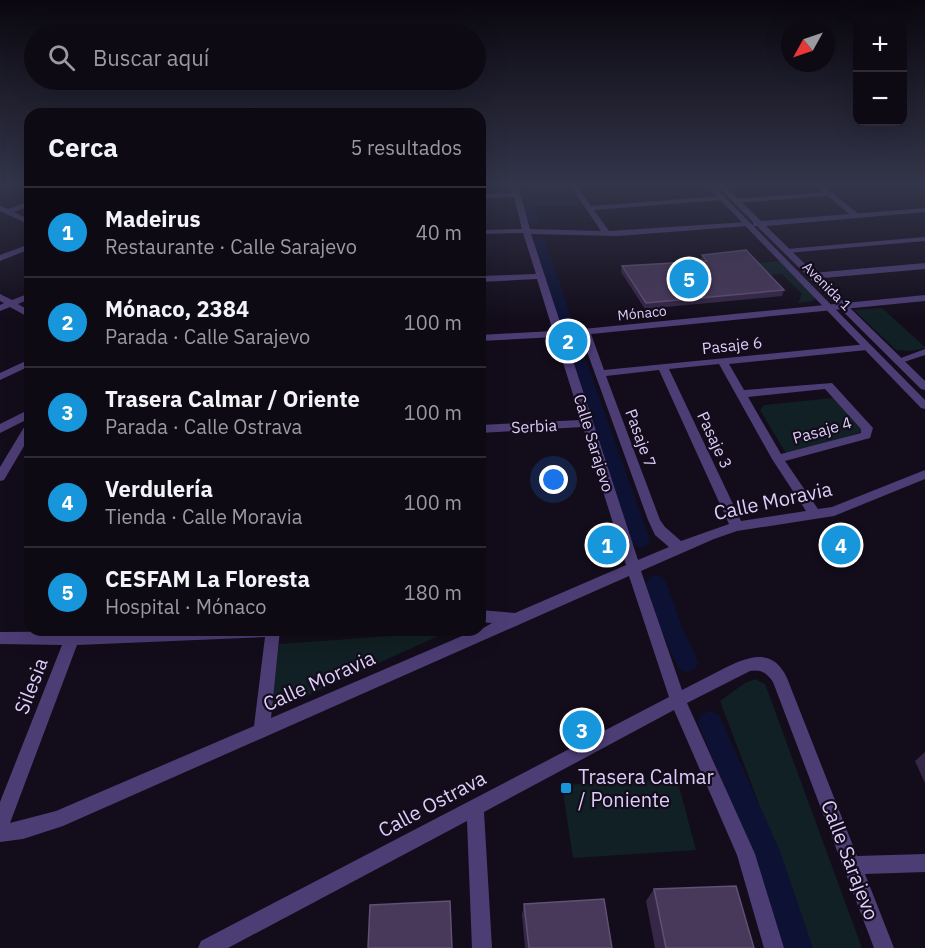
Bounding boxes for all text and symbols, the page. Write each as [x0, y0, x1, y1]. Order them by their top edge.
north arrow [781, 18, 835, 72]
map controls [853, 18, 907, 126]
button: + [853, 18, 907, 72]
search box [24, 24, 486, 90]
icon: search [45, 41, 78, 74]
text: Buscar aquí [93, 43, 209, 72]
button: − [853, 72, 907, 126]
text: Cerca [48, 130, 118, 164]
text: 5 resultados [350, 134, 462, 161]
text: Madeirus [105, 204, 201, 233]
text: 1 [62, 219, 74, 246]
text: 40 m [416, 219, 462, 246]
text: Restaurante · Calle Sarajevo [105, 233, 357, 260]
pin: 5 [670, 256, 708, 302]
street label: Avenida 1 [799, 258, 855, 314]
text: Mónaco, 2384 [105, 294, 249, 323]
street label: Mónaco [616, 301, 668, 325]
text: 2 [62, 309, 74, 336]
text: 100 m [404, 309, 462, 336]
pin: 2 [548, 318, 588, 364]
text: Parada · Calle Sarajevo [105, 323, 310, 350]
street label: Pasaje 6 [701, 332, 763, 358]
text: Trasera Calmar / Oriente [105, 384, 360, 413]
street label: Calle Sarajevo [570, 392, 618, 494]
text: 3 [62, 399, 74, 426]
text: 100 m [404, 399, 462, 426]
street label: Pasaje 7 [621, 406, 661, 470]
street label: Pasaje 3 [693, 408, 737, 472]
street label: Pasaje 4 [790, 412, 854, 448]
text: Parada · Calle Ostrava [105, 413, 302, 440]
street label: Serbia [511, 415, 558, 437]
your location [539, 465, 568, 494]
text: Verdulería [105, 474, 213, 503]
street label: Calle Moravia [711, 475, 835, 526]
text: 4 [62, 489, 74, 516]
text: 100 m [404, 489, 462, 516]
text: Tienda · Calle Moravia [105, 503, 302, 530]
pin: 1 [588, 522, 626, 568]
pin: 4 [822, 522, 860, 568]
text: CESFAM La Floresta [105, 564, 310, 593]
text: 5 [62, 579, 74, 606]
text: 180 m [404, 579, 462, 606]
text: Hospital · Mónaco [105, 593, 266, 620]
street label: Calle Moravia [258, 644, 380, 717]
street label: Silesia [7, 653, 54, 718]
pin: 3 [562, 708, 602, 752]
place label: Trasera Calmar / Poniente [578, 763, 714, 813]
street label: Calle Ostrava [373, 764, 491, 843]
marker: Trasera Calmar / Poniente [559, 781, 573, 795]
street label: Calle Sarajevo [815, 796, 886, 924]

